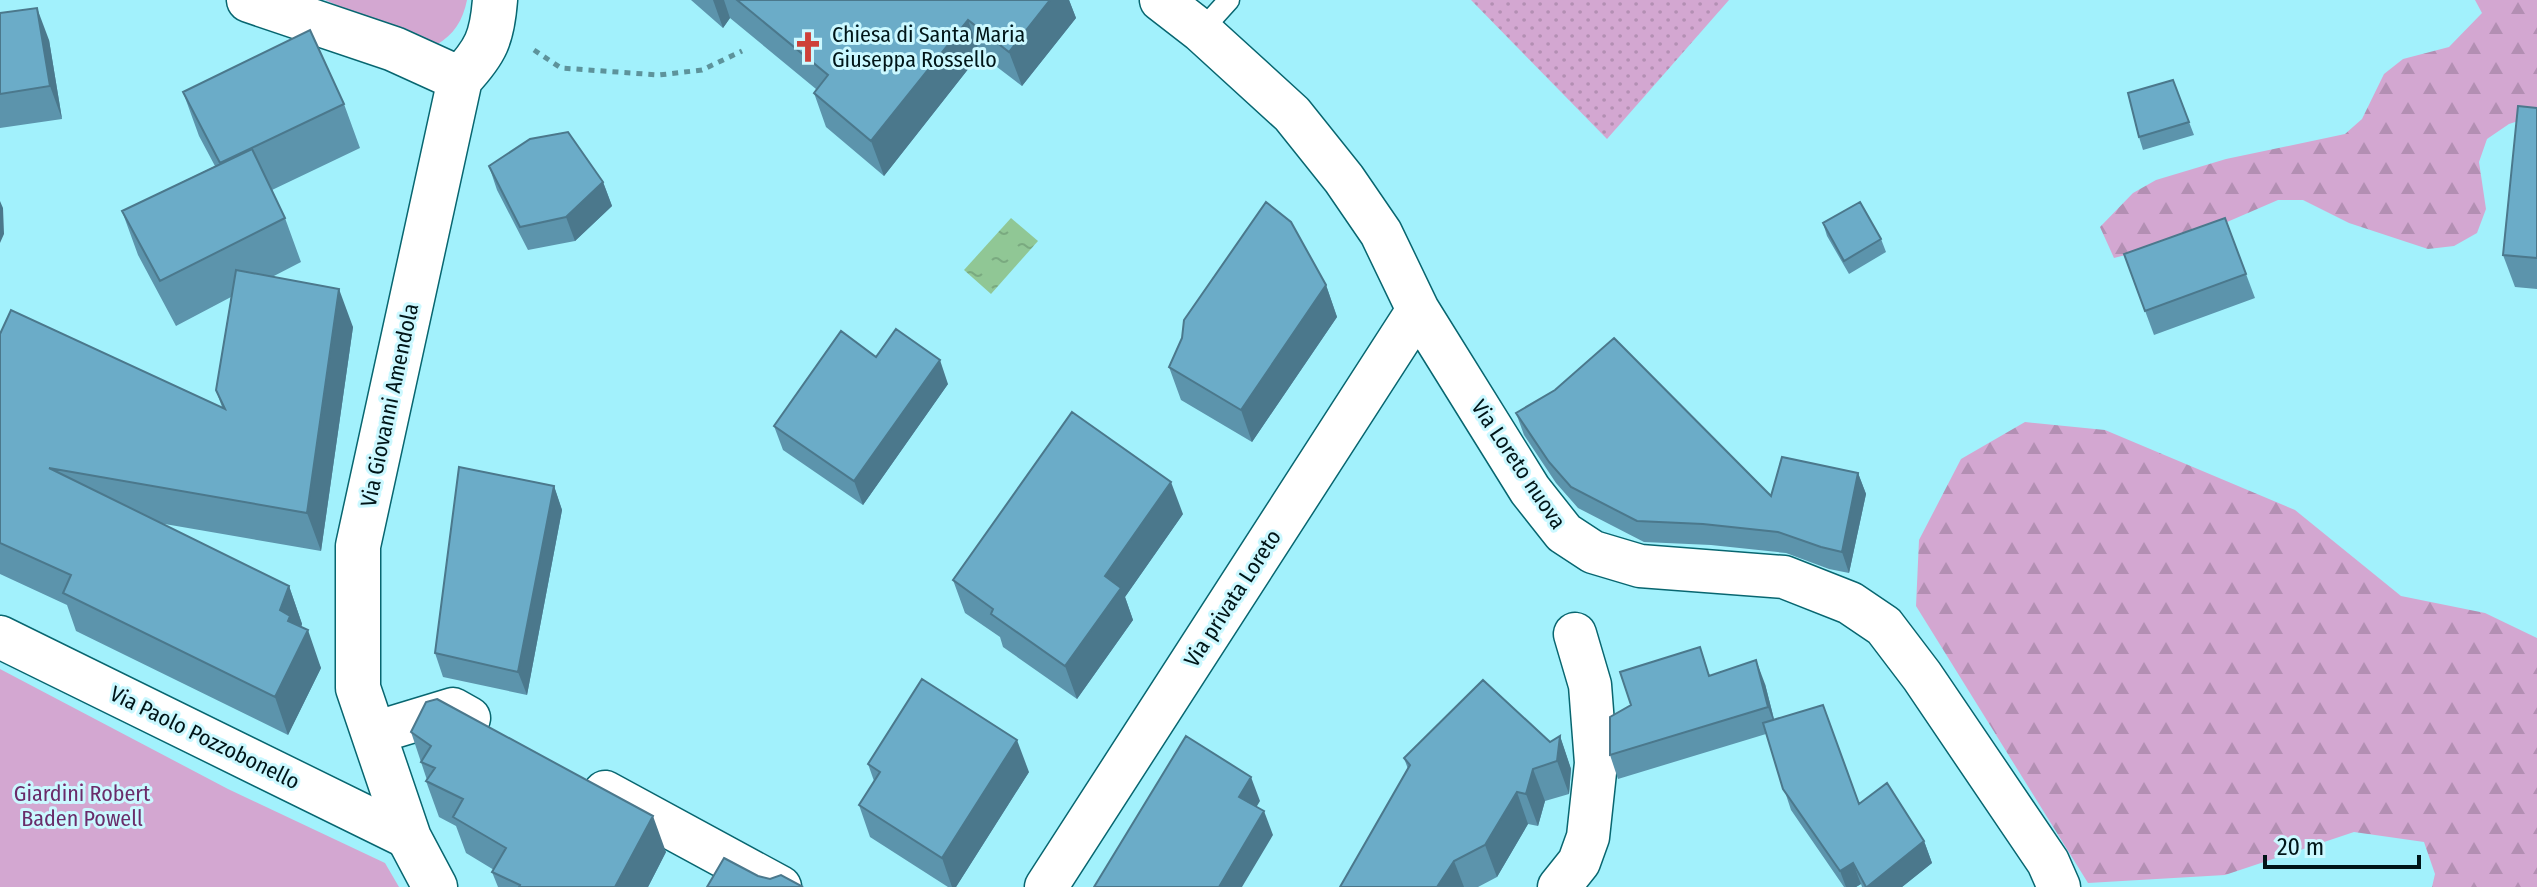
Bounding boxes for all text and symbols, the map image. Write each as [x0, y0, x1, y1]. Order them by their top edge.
place label: Chiesa di Santa Maria Giuseppa Rossello [832, 21, 1025, 73]
church icon: Chiesa di Santa Maria Giuseppa Rossello [791, 30, 825, 64]
street label: Via Giovanni Amendola [355, 301, 424, 509]
street label: Via Loreto nuova [1465, 395, 1572, 534]
street label: Via privata Loreto [1178, 525, 1287, 672]
street label: Via Paolo Pozzobonello [106, 680, 304, 795]
park label: Giardini Robert Baden Powell [14, 780, 151, 832]
scale bar [2265, 819, 2419, 869]
text: 20 m [2277, 833, 2324, 861]

